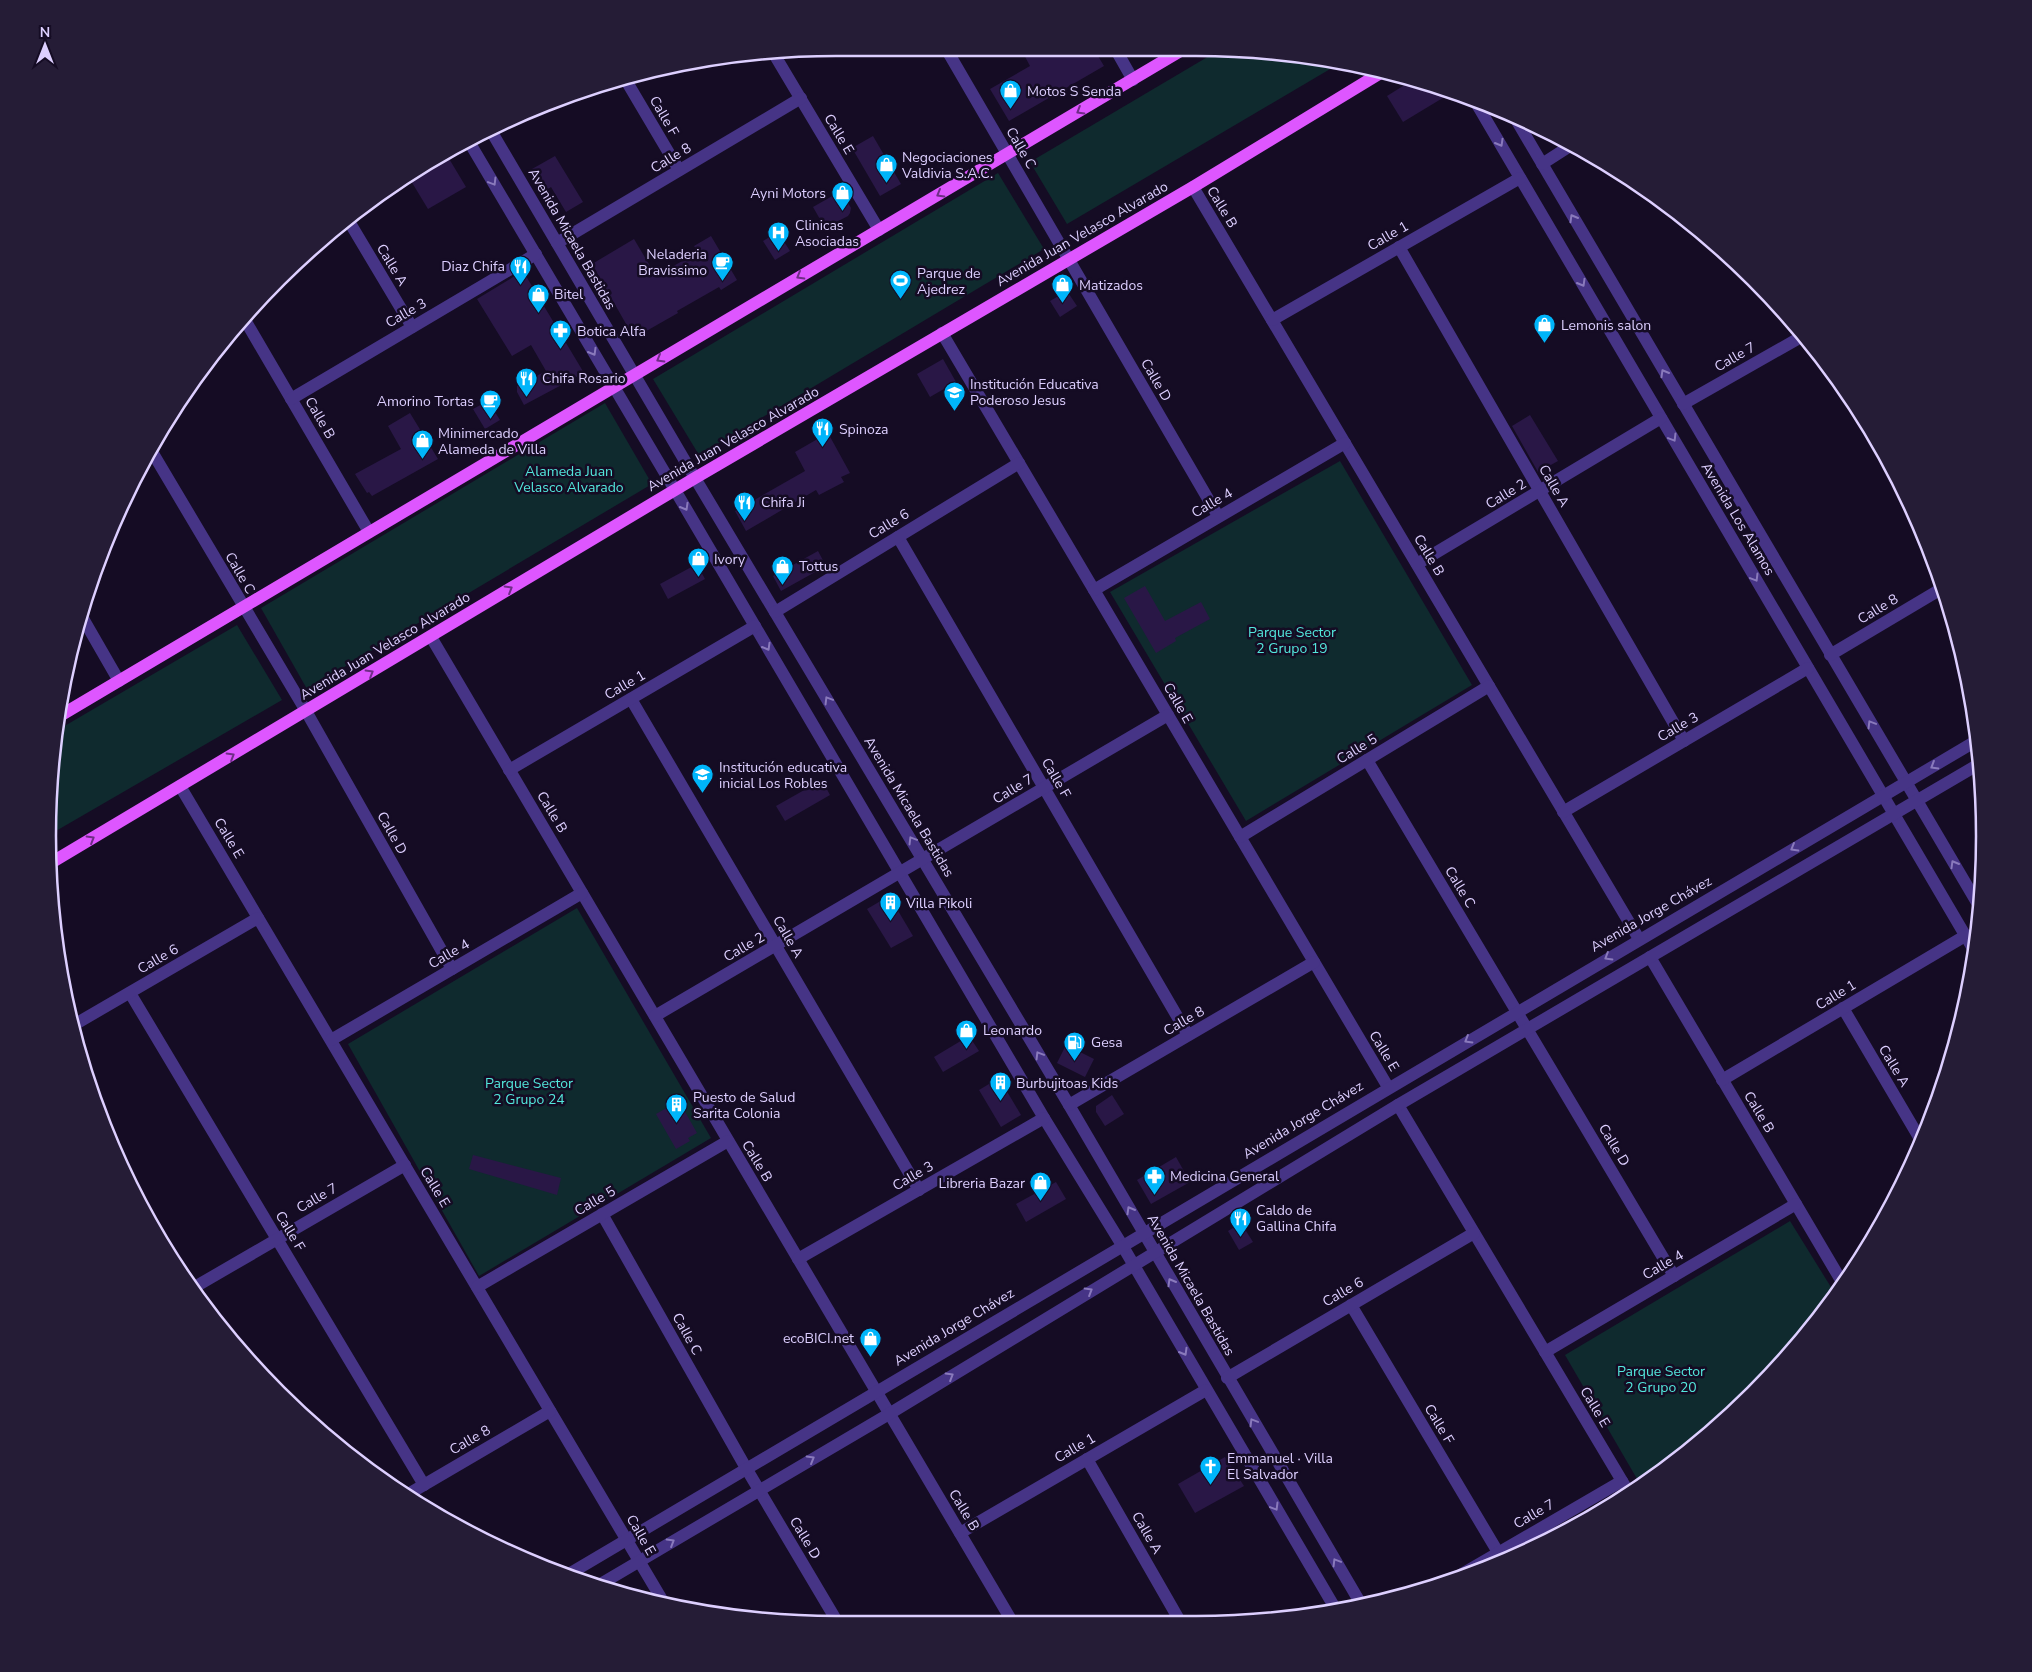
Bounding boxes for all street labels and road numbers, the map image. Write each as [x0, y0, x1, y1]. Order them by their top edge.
street label: Calle F [645, 92, 683, 140]
street label: Calle E [820, 110, 858, 158]
street label: Calle C [1001, 124, 1041, 172]
street label: Calle 8 [647, 138, 695, 178]
street label: Avenida Micaela Bastidas [524, 165, 620, 313]
street label: Avenida Juan Velasco Alvarado [993, 177, 1172, 291]
street label: Calle B [1202, 183, 1242, 231]
street label: Calle 1 [1364, 217, 1412, 255]
street label: Calle A [372, 240, 412, 290]
street label: Calle 3 [382, 294, 430, 332]
street label: Calle 7 [1711, 338, 1759, 376]
street label: Calle D [1136, 355, 1176, 405]
street label: Avenida Juan Velasco Alvarado [644, 382, 823, 496]
street label: Calle B [300, 394, 340, 442]
street label: Avenida Los Alamos [1697, 459, 1779, 579]
street label: Calle A [1534, 461, 1574, 511]
street label: Calle 2 [1482, 474, 1530, 514]
street label: Calle 4 [1188, 484, 1236, 522]
street label: Calle 6 [865, 504, 913, 544]
street label: Calle B [1409, 531, 1449, 579]
street label: Calle C [220, 549, 260, 597]
street label: Avenida Juan Velasco Alvarado [296, 587, 474, 704]
street label: Calle 8 [1854, 589, 1902, 629]
street label: Calle 1 [601, 666, 649, 704]
street label: Calle E [1159, 679, 1197, 727]
street label: Calle 3 [1654, 708, 1702, 746]
street label: Calle 5 [1333, 729, 1381, 769]
street label: Avenida Micaela Bastidas [860, 733, 959, 881]
street label: Calle F [1037, 754, 1075, 802]
street label: Calle 7 [989, 769, 1037, 809]
street label: Calle B [532, 788, 572, 836]
street label: Calle D [372, 808, 412, 858]
street label: Calle E [210, 814, 248, 862]
street label: Calle C [1440, 863, 1480, 911]
street label: Avenida Jorge Chávez [1587, 871, 1716, 956]
street label: Calle A [768, 912, 808, 962]
street label: Calle 2 [720, 928, 768, 966]
street label: Calle 4 [425, 935, 473, 973]
street label: Calle 6 [134, 940, 182, 978]
street label: Calle 1 [1812, 975, 1860, 1015]
street label: Calle 8 [1160, 1002, 1208, 1040]
street label: Calle E [1365, 1027, 1403, 1075]
street label: Calle A [1874, 1041, 1914, 1091]
street label: Avenida Jorge Chávez [1239, 1076, 1367, 1163]
street label: Calle B [1739, 1088, 1779, 1136]
street label: Calle D [1594, 1120, 1634, 1170]
street label: Calle B [737, 1137, 777, 1185]
street label: Calle 3 [889, 1157, 937, 1195]
street label: Calle E [416, 1163, 454, 1211]
street label: Calle 7 [293, 1179, 341, 1217]
street label: Calle 5 [571, 1182, 619, 1220]
street label: Calle F [271, 1207, 310, 1255]
street label: Avenida Micaela Bastidas [1143, 1211, 1239, 1359]
street label: Calle 4 [1639, 1246, 1687, 1284]
street label: Calle 6 [1319, 1273, 1367, 1311]
street label: Avenida Jorge Chávez [890, 1283, 1018, 1370]
street label: Calle C [668, 1310, 706, 1358]
street label: Calle E [1576, 1383, 1614, 1431]
street label: Calle F [1420, 1400, 1459, 1448]
street label: Calle 8 [446, 1421, 494, 1459]
street label: Calle 1 [1051, 1429, 1099, 1467]
street label: Calle B [944, 1486, 984, 1534]
street label: Calle 7 [1510, 1495, 1558, 1533]
street label: Calle A [1127, 1508, 1167, 1558]
street label: Calle E [622, 1511, 660, 1559]
street label: Calle D [785, 1513, 825, 1563]

